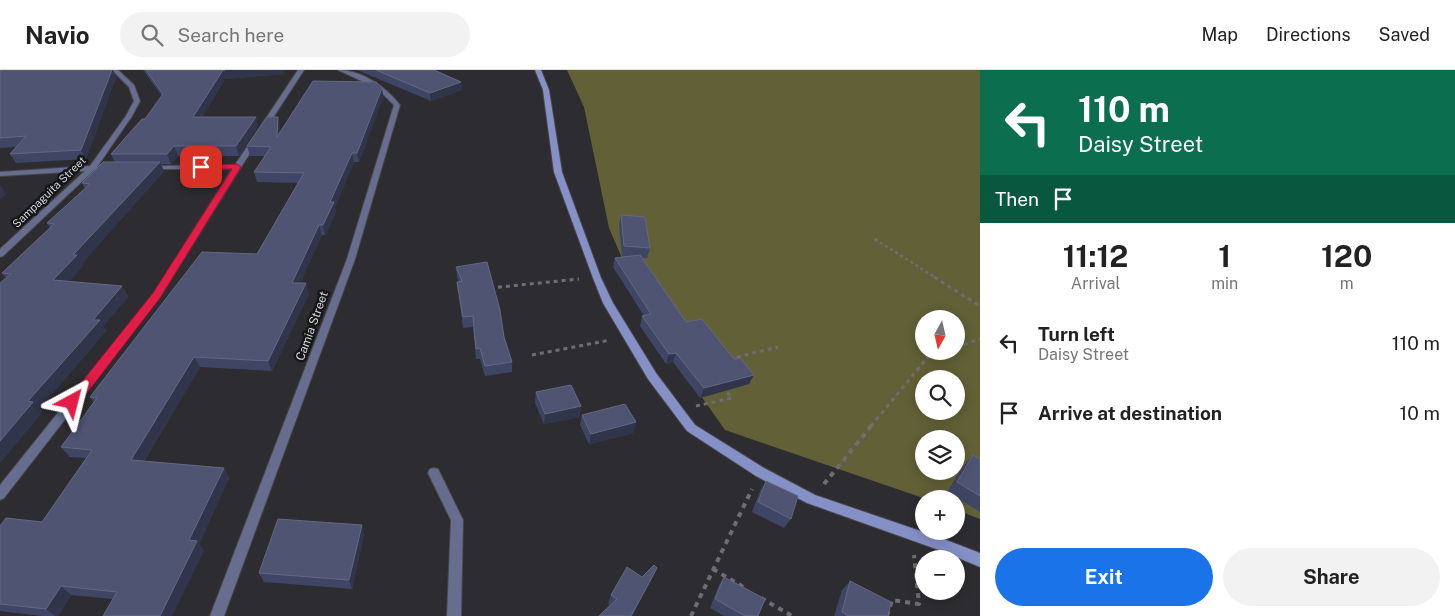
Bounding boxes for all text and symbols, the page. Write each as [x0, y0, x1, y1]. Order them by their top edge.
search box [120, 12, 470, 57]
text: Navio [25, 21, 90, 49]
icon: search [138, 21, 166, 49]
text: Search here [178, 24, 284, 46]
text: Map [1201, 24, 1238, 45]
text: Directions [1266, 24, 1351, 45]
text: Saved [1379, 24, 1430, 45]
text: 110 m [1078, 89, 1170, 130]
icon: left [995, 90, 1060, 155]
text: Daisy Street [1078, 131, 1203, 157]
pin [180, 146, 222, 188]
icon: arrive [187, 153, 215, 181]
street label: Sampaguita Street [10, 154, 88, 230]
icon: arrive [1049, 185, 1077, 213]
text: Then [995, 188, 1039, 210]
text: 11:12 [1063, 238, 1128, 274]
text: 1 [1218, 238, 1231, 274]
text: 120 [1321, 238, 1372, 274]
text: Arrival [1071, 274, 1120, 293]
text: min [1211, 274, 1238, 293]
text: m [1340, 274, 1354, 293]
street label: Camia Street [293, 289, 331, 363]
north arrow [915, 310, 965, 360]
map controls [915, 310, 965, 600]
text: Turn left [1038, 323, 1115, 345]
icon: left [995, 329, 1023, 357]
text: 110 m [1392, 332, 1440, 354]
text: Daisy Street [1038, 345, 1129, 364]
button: search [915, 370, 965, 420]
position arrow [45, 375, 97, 427]
icon: arrive [995, 399, 1023, 427]
text: Arrive at destination [1038, 402, 1222, 424]
text: 10 m [1400, 402, 1440, 424]
button: layers [915, 430, 965, 480]
button: + [915, 490, 965, 540]
button: Exit [995, 548, 1213, 606]
button: Share [1223, 548, 1440, 606]
button: − [915, 550, 965, 600]

